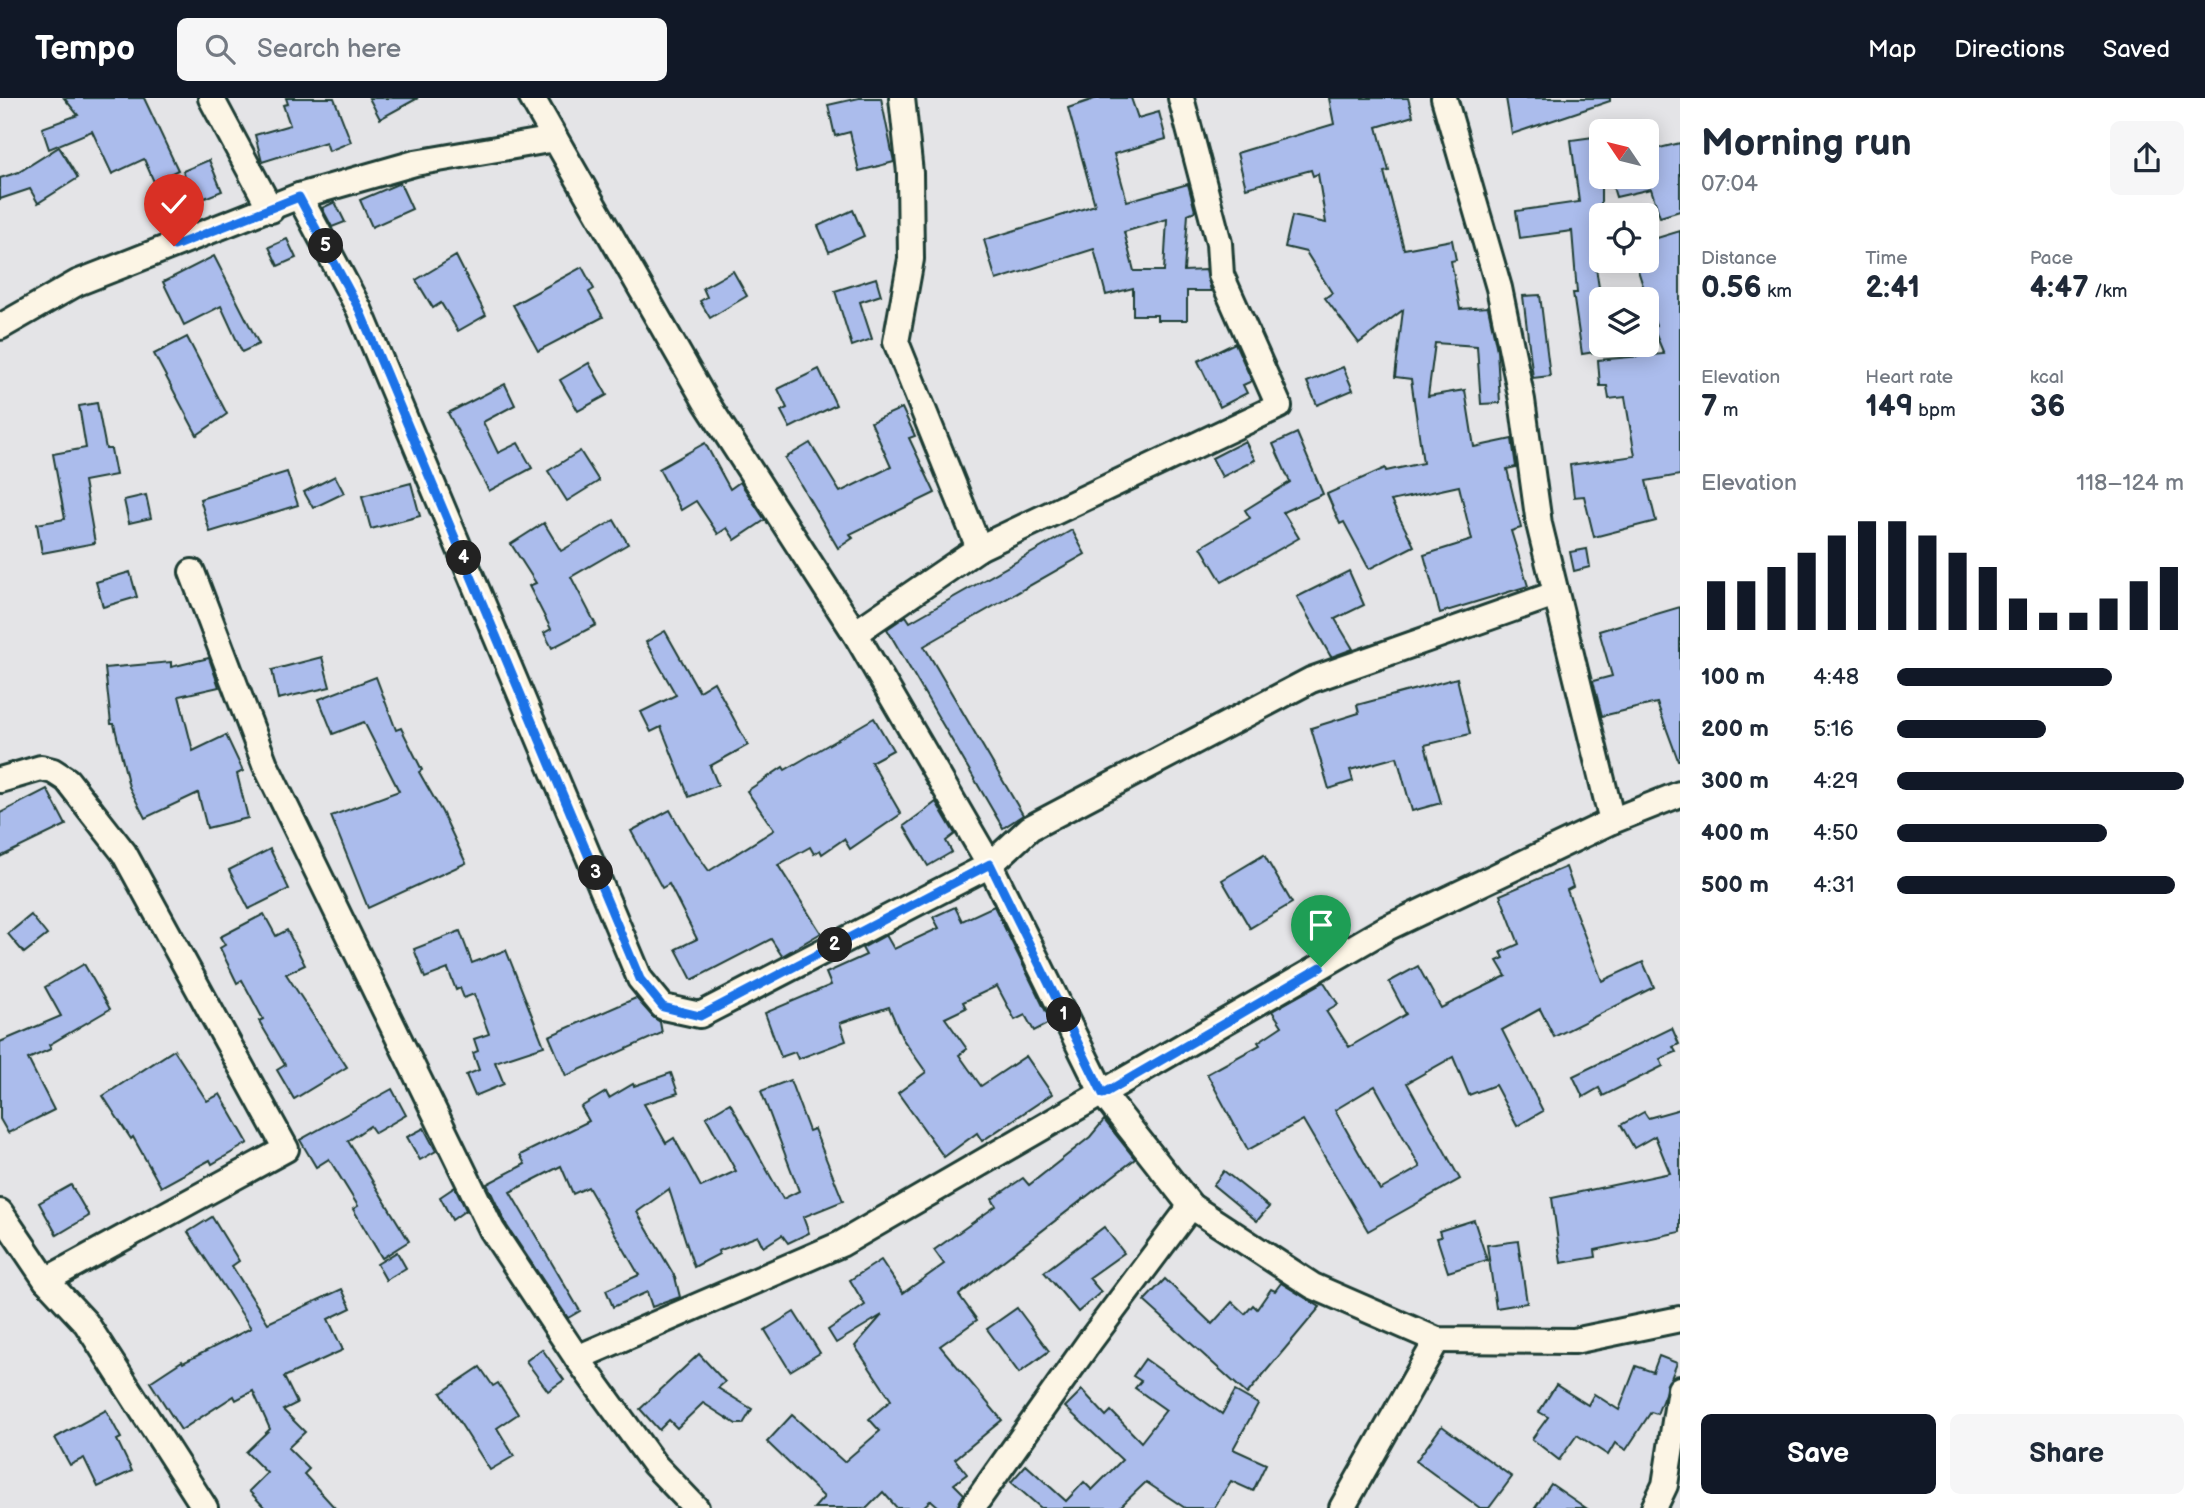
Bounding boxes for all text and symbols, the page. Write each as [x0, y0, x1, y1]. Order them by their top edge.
search box [177, 18, 667, 81]
text: Tempo [35, 29, 135, 69]
icon: search [201, 30, 239, 68]
text: Search here [257, 34, 401, 65]
text: Map [1868, 35, 1916, 64]
text: Directions [1954, 35, 2065, 64]
text: Saved [2103, 35, 2170, 64]
north arrow [1589, 119, 1659, 189]
map controls [1589, 119, 1659, 357]
text: Morning run [1701, 121, 1912, 166]
button: share [2110, 121, 2184, 195]
text: 07:04 [1701, 170, 1758, 198]
pin [144, 174, 204, 246]
icon: check [155, 185, 193, 223]
button: locate [1589, 203, 1659, 273]
pin: 5 [308, 228, 344, 264]
text: 5 [320, 234, 331, 257]
text: Distance [1701, 247, 1777, 270]
text: Time [1865, 247, 1907, 270]
text: Pace [2030, 247, 2073, 270]
text: 0.56 [1701, 270, 1762, 306]
text: 2:41 [1865, 270, 1920, 306]
text: 4:47 [2030, 270, 2089, 306]
text: km [1762, 280, 1792, 303]
text: /km [2089, 280, 2128, 303]
button: layers [1589, 287, 1659, 357]
text: Elevation [1701, 366, 1780, 389]
text: Heart rate [1865, 366, 1953, 389]
text: kcal [2030, 366, 2064, 389]
text: 7 [1701, 389, 1718, 425]
text: 149 [1865, 389, 1913, 425]
text: 36 [2030, 389, 2065, 425]
text: m [1718, 399, 1738, 422]
text: bpm [1913, 399, 1956, 422]
text: Elevation [1701, 469, 1797, 497]
text: 118–124 m [2076, 469, 2184, 497]
pin: 4 [447, 540, 482, 575]
text: 4 [458, 546, 469, 569]
text: 100 m [1701, 663, 1765, 691]
text: 4:48 [1813, 663, 1859, 691]
text: 200 m [1701, 715, 1769, 743]
text: 5:16 [1813, 715, 1854, 743]
text: 300 m [1701, 767, 1769, 795]
text: 4:29 [1813, 767, 1859, 795]
text: 400 m [1701, 819, 1769, 847]
text: 4:50 [1813, 819, 1858, 847]
pin: 3 [578, 856, 614, 890]
text: 3 [590, 861, 601, 884]
text: 500 m [1701, 871, 1769, 899]
text: 4:31 [1813, 871, 1855, 899]
pin [1291, 895, 1351, 967]
icon: arrive [1302, 906, 1340, 944]
pin: 2 [818, 928, 852, 962]
text: 2 [829, 933, 840, 956]
pin: 1 [1046, 998, 1082, 1032]
text: 1 [1060, 1003, 1068, 1026]
button: Save [1701, 1414, 1936, 1494]
button: Share [1950, 1414, 2184, 1494]

